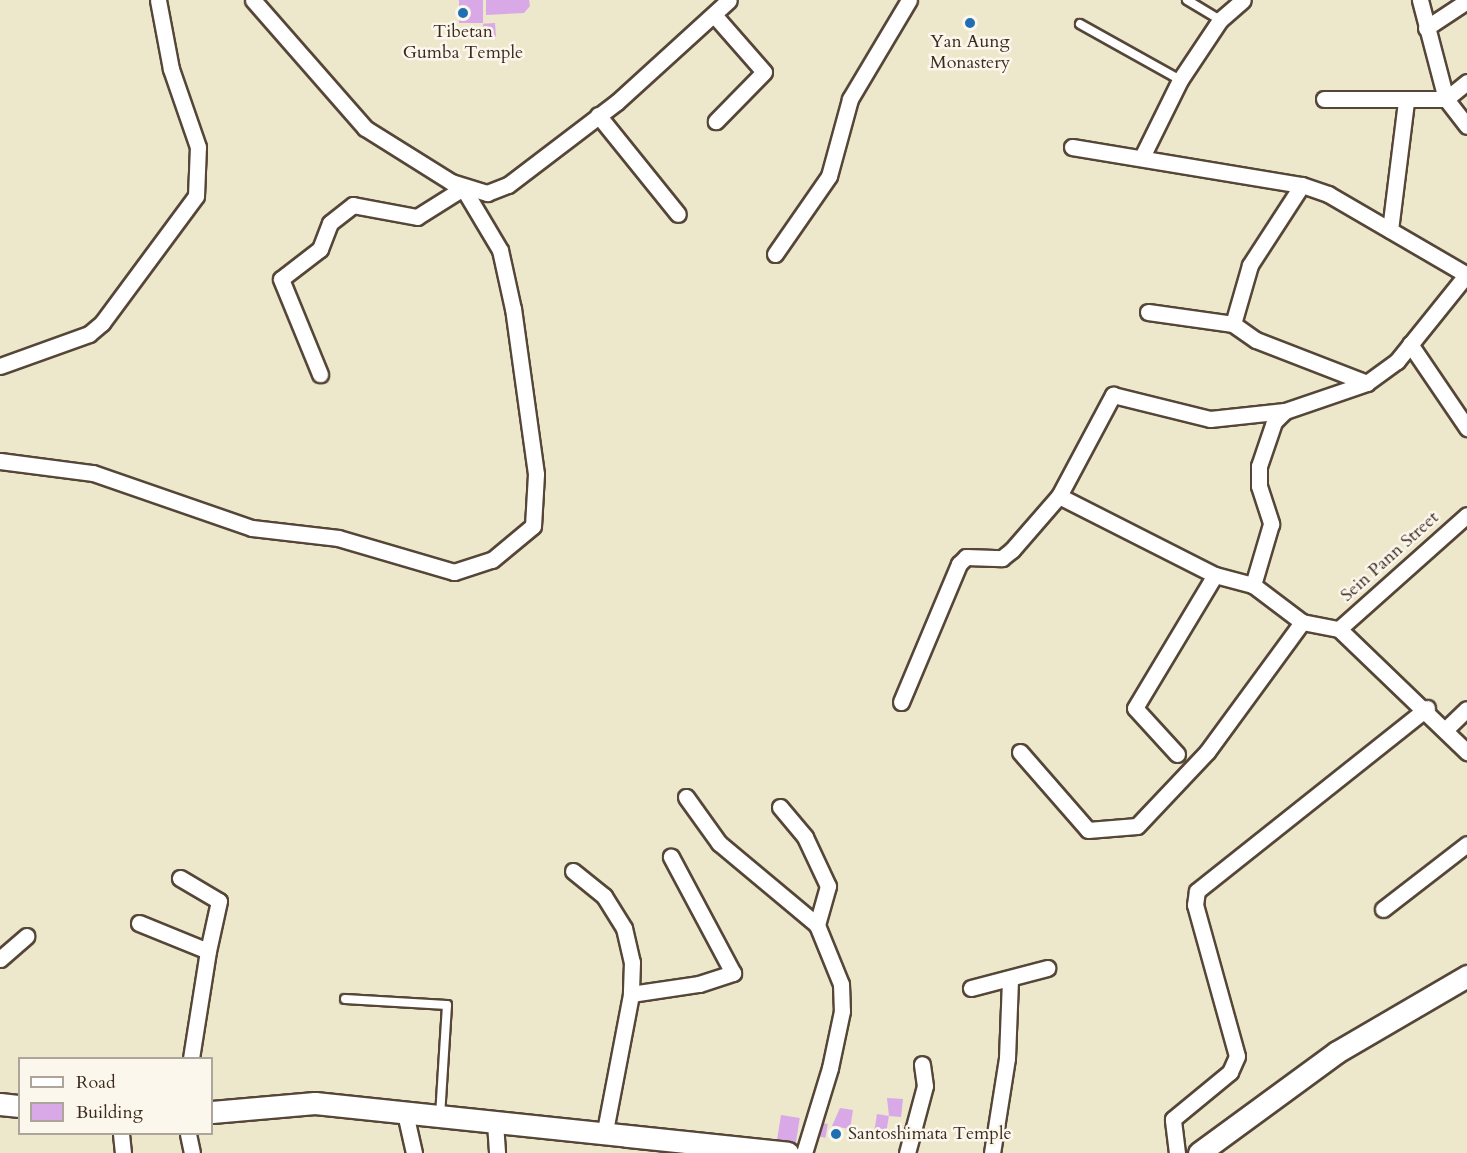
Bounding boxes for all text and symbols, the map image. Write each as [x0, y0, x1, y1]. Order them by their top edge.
marker: Tibetan Gumba Temple [456, 6, 470, 20]
marker: Yan Aung Monastery [963, 16, 977, 30]
place label: Tibetan Gumba Temple [403, 22, 523, 64]
place label: Yan Aung Monastery [930, 32, 1010, 74]
street label: Sein Pann Street [1337, 507, 1443, 607]
legend [18, 1057, 213, 1135]
text: Road [76, 1070, 116, 1095]
text: Building [76, 1100, 143, 1125]
place label: Santoshimata Temple [848, 1123, 1012, 1145]
marker: Santoshimata Temple [829, 1127, 843, 1141]

